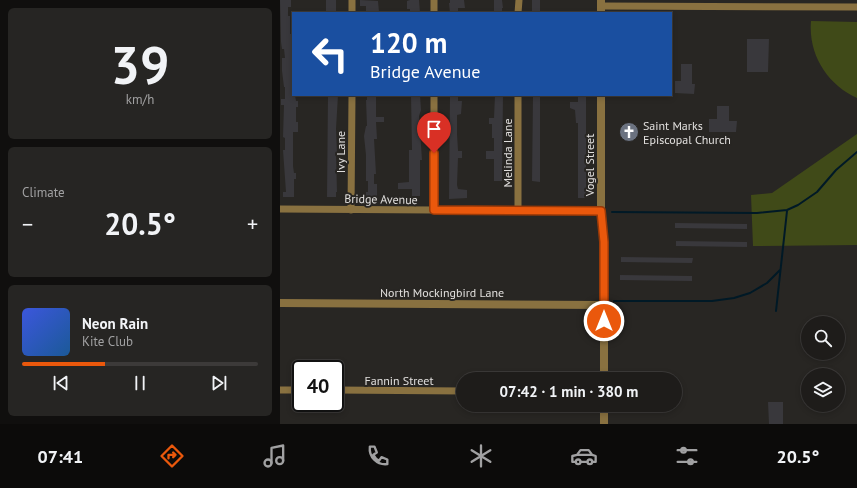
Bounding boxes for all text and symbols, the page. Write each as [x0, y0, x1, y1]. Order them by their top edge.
text: 120 m [370, 24, 447, 61]
icon: left [304, 28, 356, 80]
text: 39 [111, 31, 169, 98]
text: Bridge Avenue [370, 60, 480, 83]
text: km/h [126, 91, 154, 108]
pin [417, 112, 451, 153]
icon: arrive [423, 118, 445, 140]
street label: Melinda Lane [500, 118, 515, 188]
place label: Saint Marks Episcopal Church [643, 118, 731, 147]
church icon: Saint Marks Episcopal Church [618, 121, 640, 143]
street label: Ivy Lane [333, 131, 348, 173]
street label: Vogel Street [582, 134, 597, 197]
text: Climate [22, 184, 65, 201]
street label: Bridge Avenue [344, 191, 418, 207]
text: 20.5° [104, 204, 176, 243]
text: − [22, 210, 33, 238]
text: + [247, 210, 258, 238]
street label: North Mockingbird Lane [380, 285, 504, 300]
position arrow [583, 300, 625, 342]
text: Neon Rain [82, 314, 148, 333]
map controls [801, 316, 845, 412]
button: search [801, 316, 845, 360]
text: Kite Club [82, 333, 133, 350]
speed limit sign: 40 [292, 360, 344, 412]
button: layers [801, 368, 845, 412]
icon: previous [50, 372, 72, 394]
icon: pause [129, 372, 151, 394]
icon: next [208, 372, 230, 394]
street label: Fannin Street [365, 373, 433, 388]
text: 07:42 · 1 min · 380 m [500, 382, 638, 401]
icon: directions [158, 442, 186, 470]
icon: music [261, 442, 289, 470]
icon: phone [364, 442, 392, 470]
icon: climate [467, 442, 495, 470]
icon: car [570, 442, 598, 470]
icon: filters [673, 442, 701, 470]
text: 07:41 [38, 445, 83, 468]
text: 20.5° [777, 445, 819, 468]

